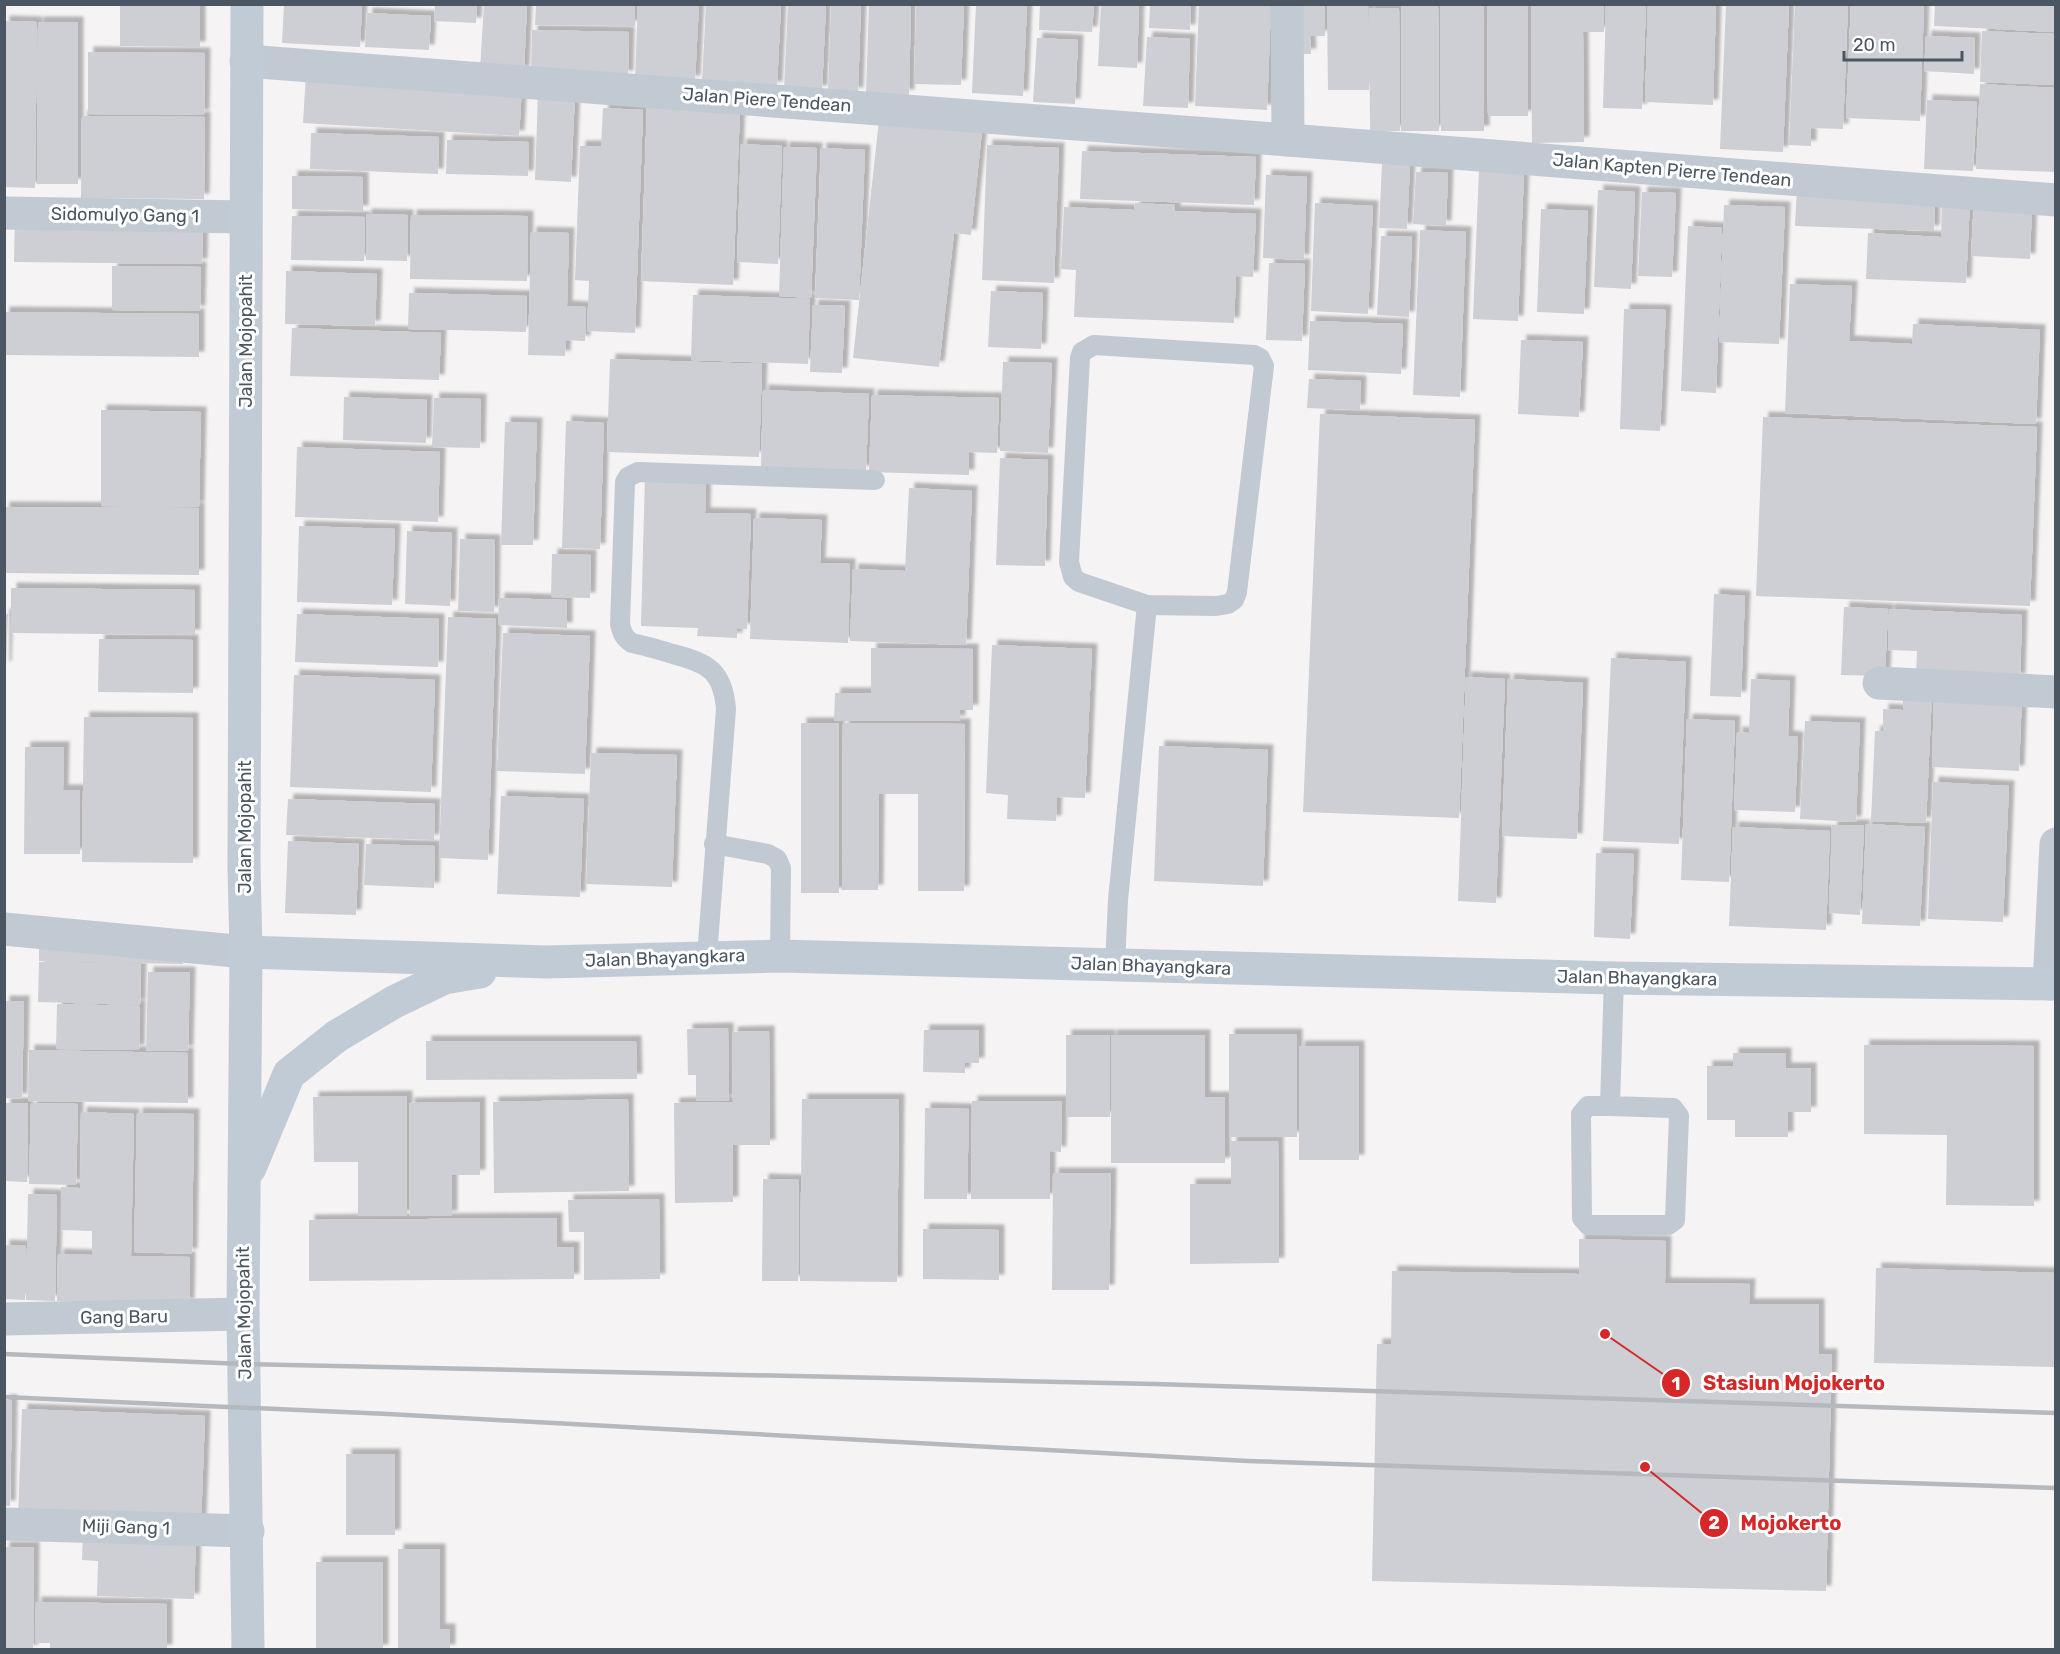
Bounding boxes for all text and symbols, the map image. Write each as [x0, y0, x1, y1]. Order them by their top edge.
scale bar [1844, 24, 1962, 62]
text: 20 m [1853, 34, 1895, 56]
street label: Jalan Piere Tendean [682, 83, 852, 117]
street label: Jalan Kapten Pierre Tendean [1552, 149, 1792, 191]
street label: Sidomulyo Gang 1 [51, 203, 199, 227]
street label: Jalan Mojopahit [235, 274, 257, 408]
street label: Jalan Mojopahit [234, 760, 256, 894]
street label: Jalan Bhayangkara [584, 944, 746, 972]
street label: Jalan Bhayangkara [1070, 952, 1232, 980]
street label: Jalan Bhayangkara [1557, 966, 1717, 990]
street label: Jalan Mojopahit [232, 1246, 256, 1380]
street label: Gang Baru [80, 1305, 168, 1329]
callout: Stasiun Mojokerto [1661, 1364, 1897, 1402]
text: Stasiun Mojokerto [1703, 1371, 1885, 1395]
text: 1 [1672, 1373, 1680, 1395]
callout: Mojokerto [1699, 1504, 1854, 1542]
text: Mojokerto [1741, 1511, 1841, 1535]
text: 2 [1708, 1512, 1720, 1534]
street label: Miji Gang 1 [82, 1514, 170, 1540]

